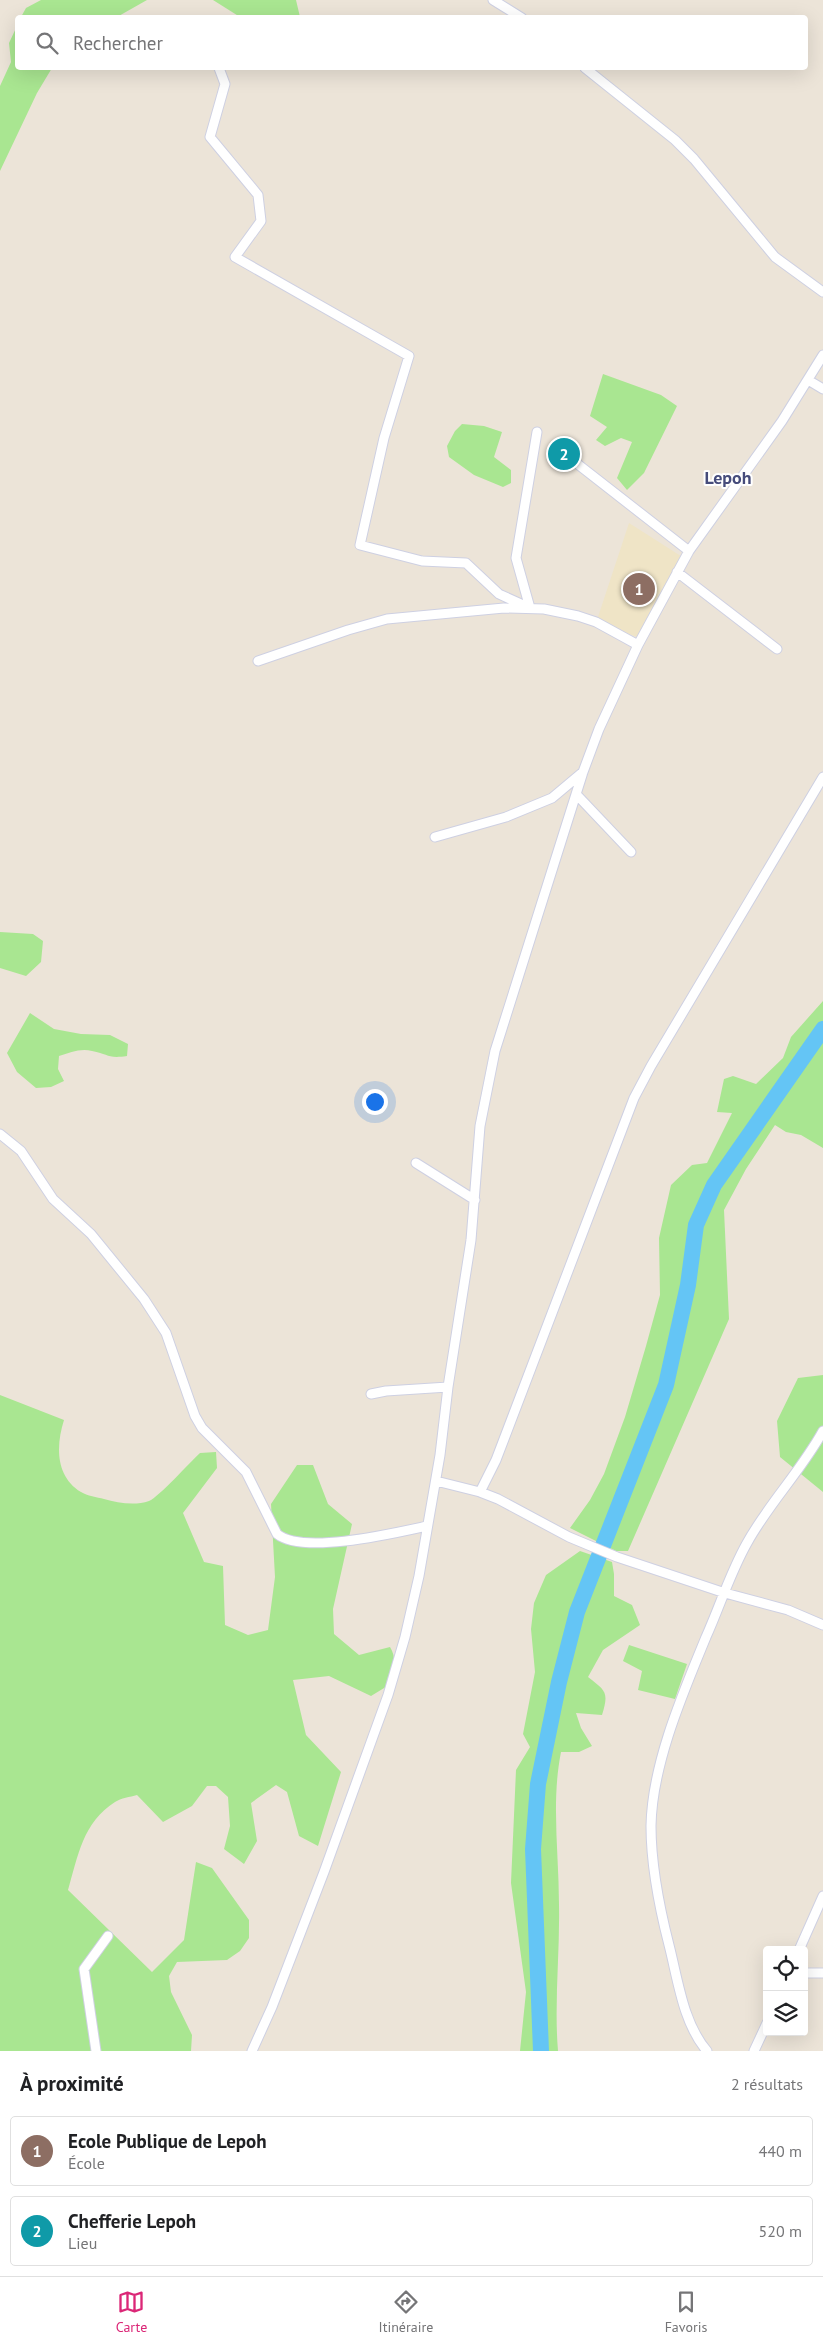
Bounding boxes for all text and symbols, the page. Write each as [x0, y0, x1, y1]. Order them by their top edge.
search box [15, 15, 808, 70]
icon: search [33, 29, 61, 57]
text: Rechercher [73, 31, 163, 55]
pin: 2 [548, 435, 580, 473]
district label: Lepoh [705, 466, 751, 489]
pin: 1 [623, 570, 655, 608]
your location [362, 1089, 388, 1115]
map controls [763, 1946, 808, 2036]
button: locate [763, 1946, 808, 1991]
button: layers [763, 1991, 808, 2036]
text: À proximité [20, 2070, 124, 2097]
text: 2 résultats [731, 2074, 803, 2094]
text: Ecole Publique de Lepoh [68, 2129, 267, 2153]
text: 1 [32, 2141, 42, 2161]
text: 440 m [759, 2141, 802, 2161]
text: École [68, 2153, 105, 2173]
text: Chefferie Lepoh [68, 2209, 196, 2233]
text: 2 [32, 2221, 42, 2241]
text: 520 m [759, 2221, 802, 2241]
text: Lieu [68, 2233, 97, 2253]
tab: Carte [116, 2288, 147, 2336]
tab: Itinéraire [379, 2288, 433, 2336]
tab: Favoris [665, 2288, 707, 2336]

